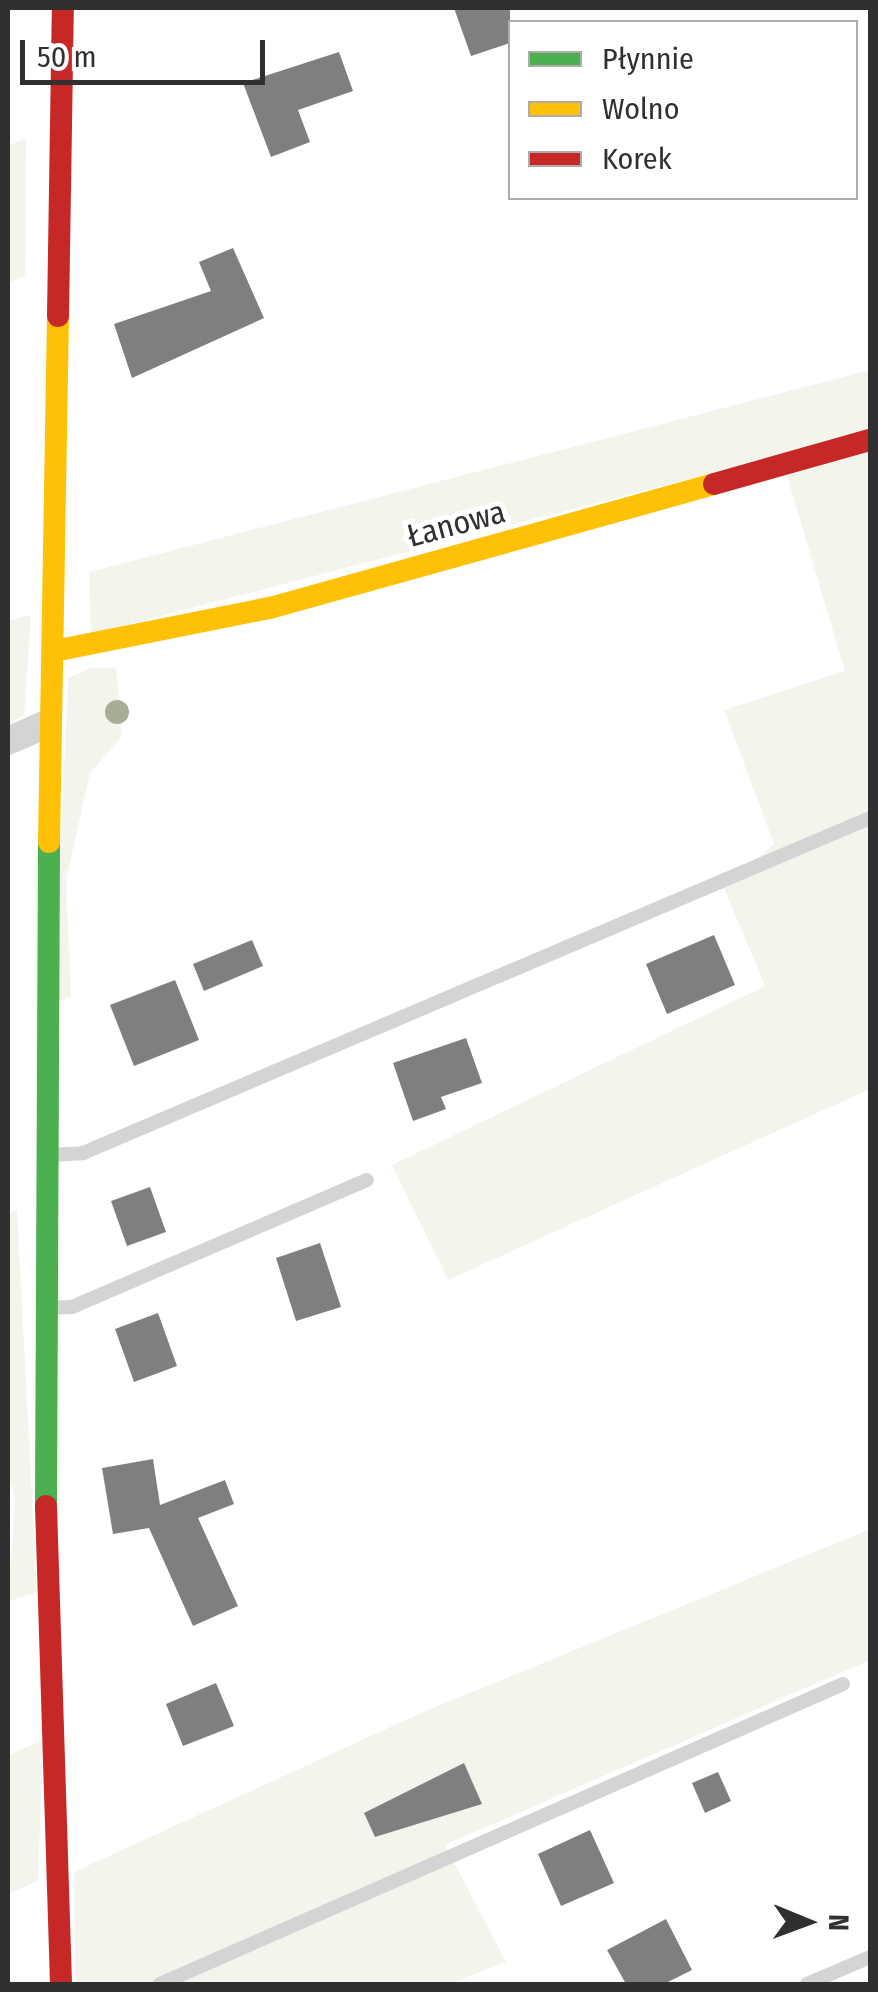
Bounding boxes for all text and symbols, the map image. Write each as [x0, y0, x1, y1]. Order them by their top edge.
scale bar [25, 20, 270, 82]
legend [508, 20, 858, 200]
text: 50 m [37, 39, 97, 75]
text: Płynnie [602, 41, 694, 77]
text: Wolno [602, 91, 679, 127]
text: Korek [602, 141, 672, 177]
street label: Łanowa [403, 492, 509, 556]
north arrow [758, 1872, 858, 1972]
text: N [822, 1914, 855, 1931]

